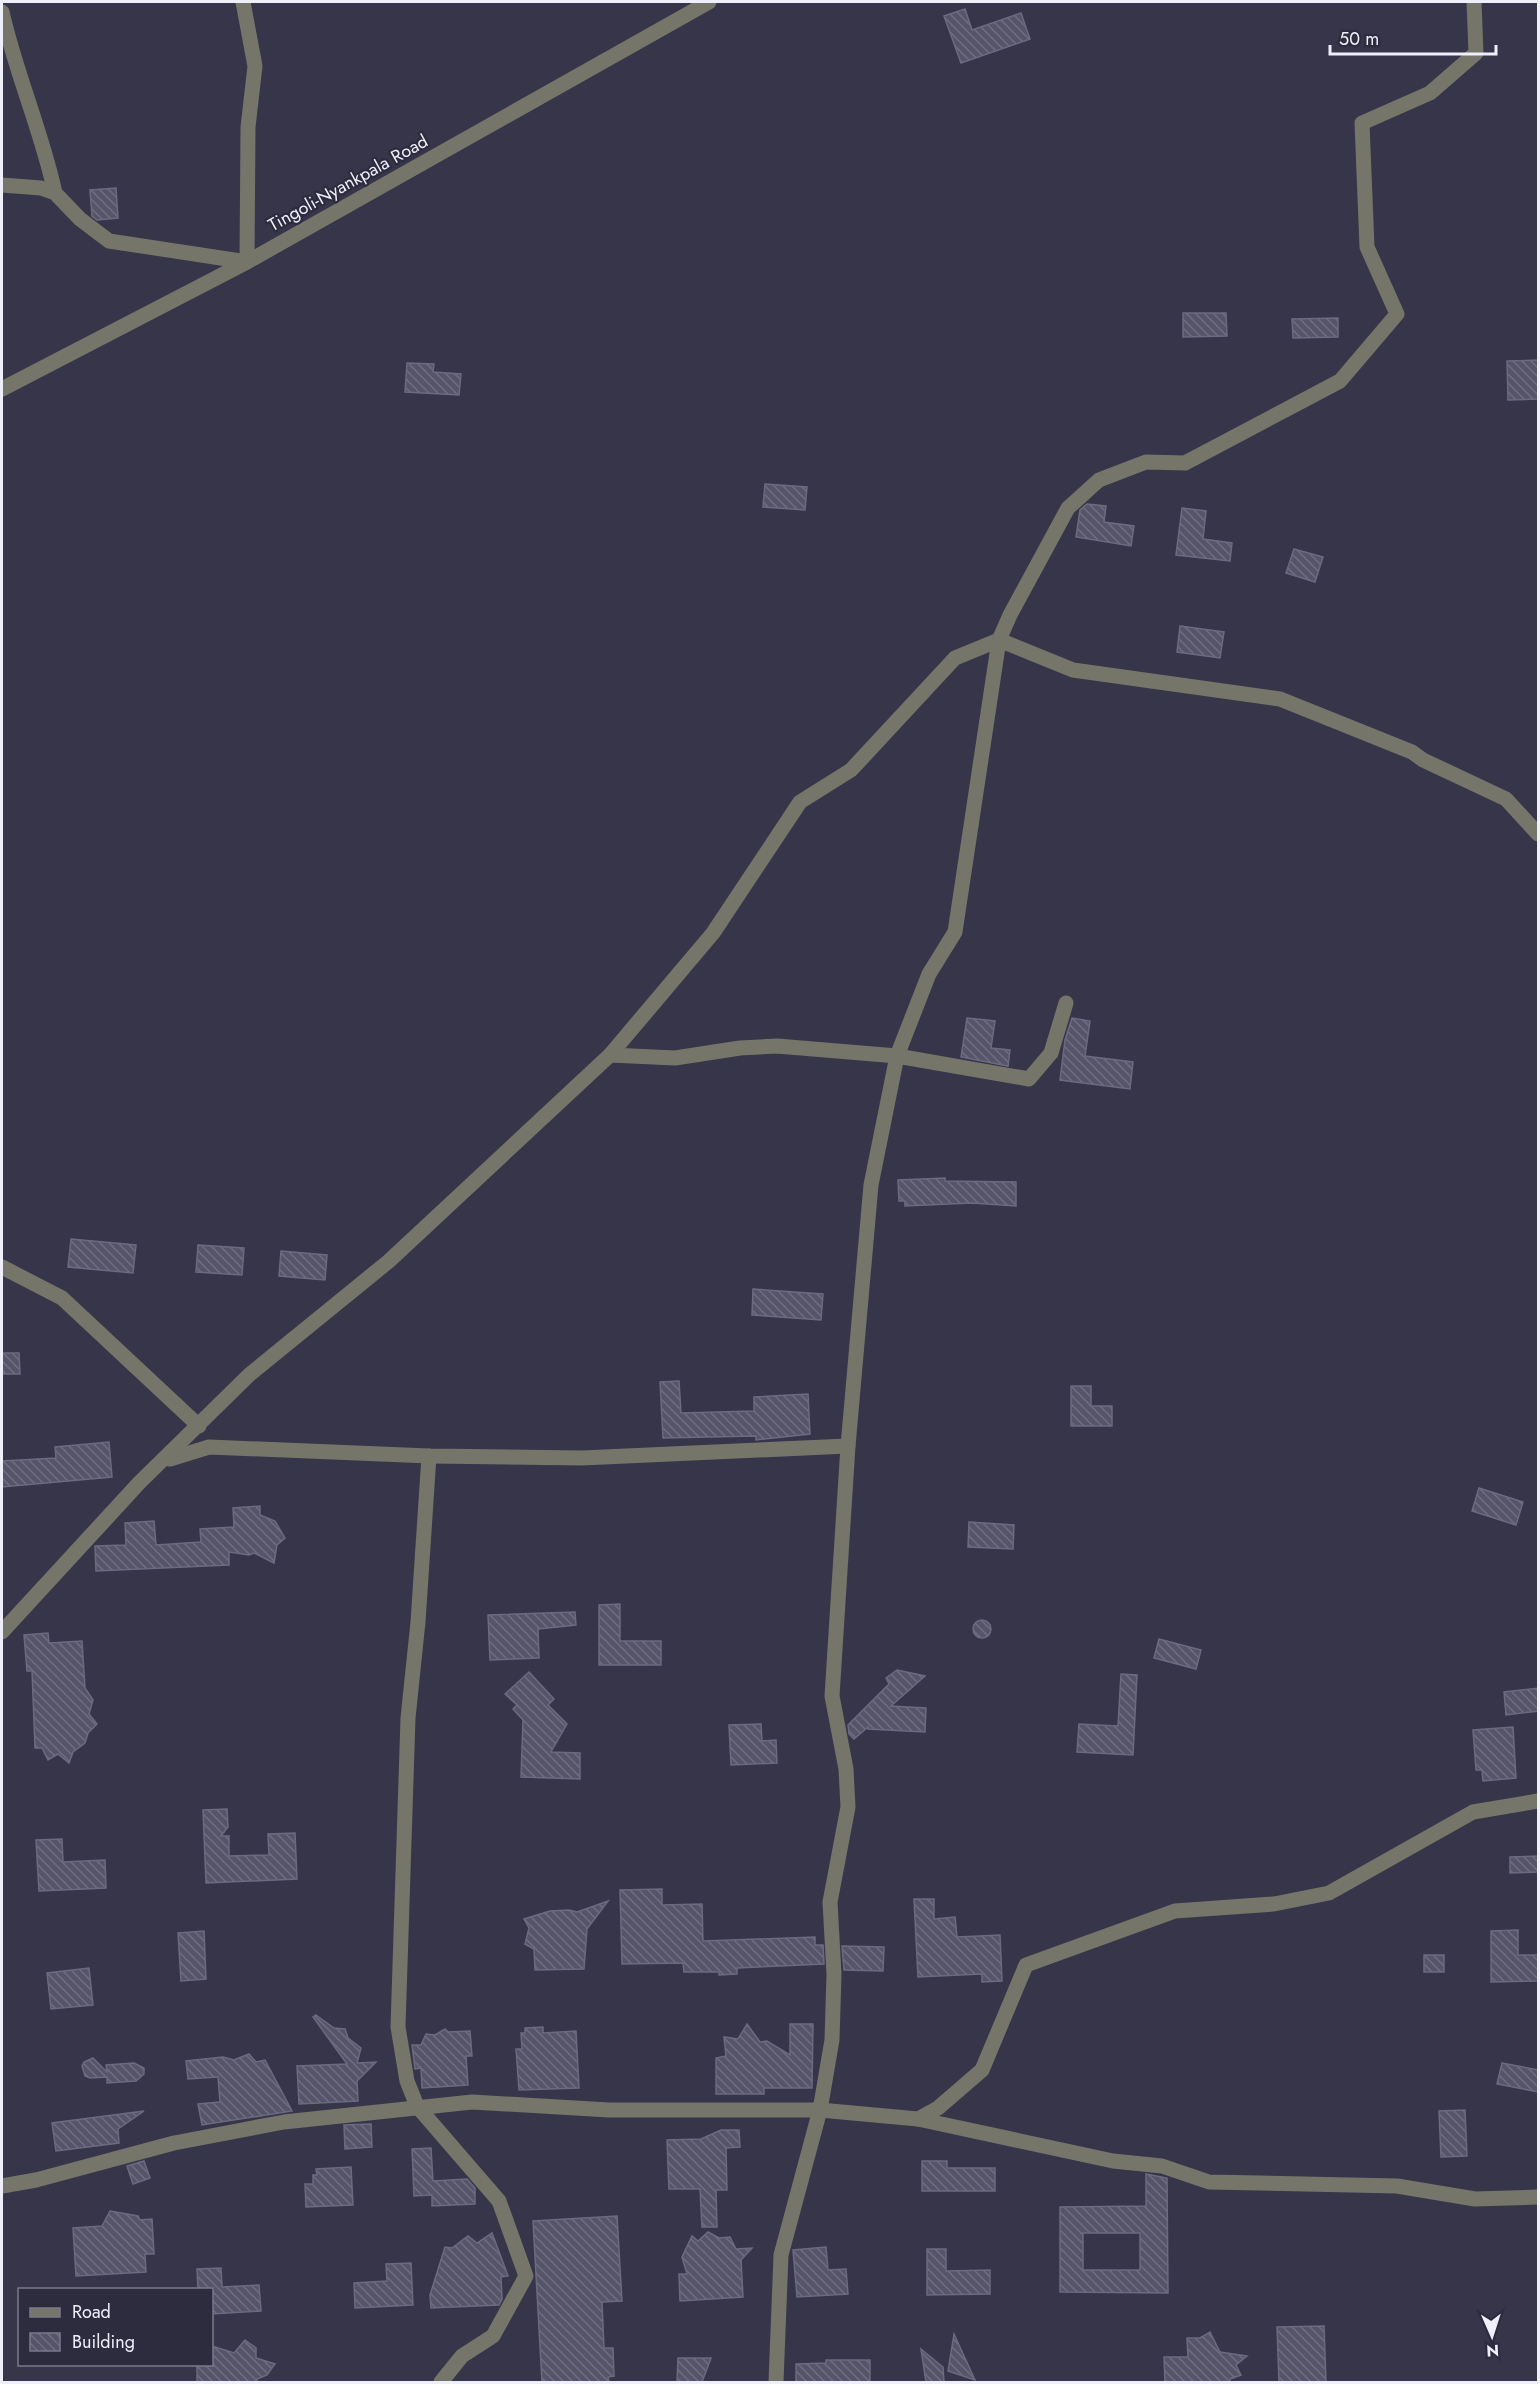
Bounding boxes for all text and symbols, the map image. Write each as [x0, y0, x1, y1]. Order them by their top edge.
scale bar [1330, 18, 1496, 56]
text: 50 m [1339, 26, 1379, 52]
street label: Tingoli-Nyankpala Road [263, 128, 433, 238]
legend [18, 2288, 213, 2366]
text: Road [72, 2299, 111, 2325]
north arrow [1462, 2306, 1522, 2366]
text: Building [72, 2329, 135, 2355]
text: N [1486, 2339, 1500, 2362]

